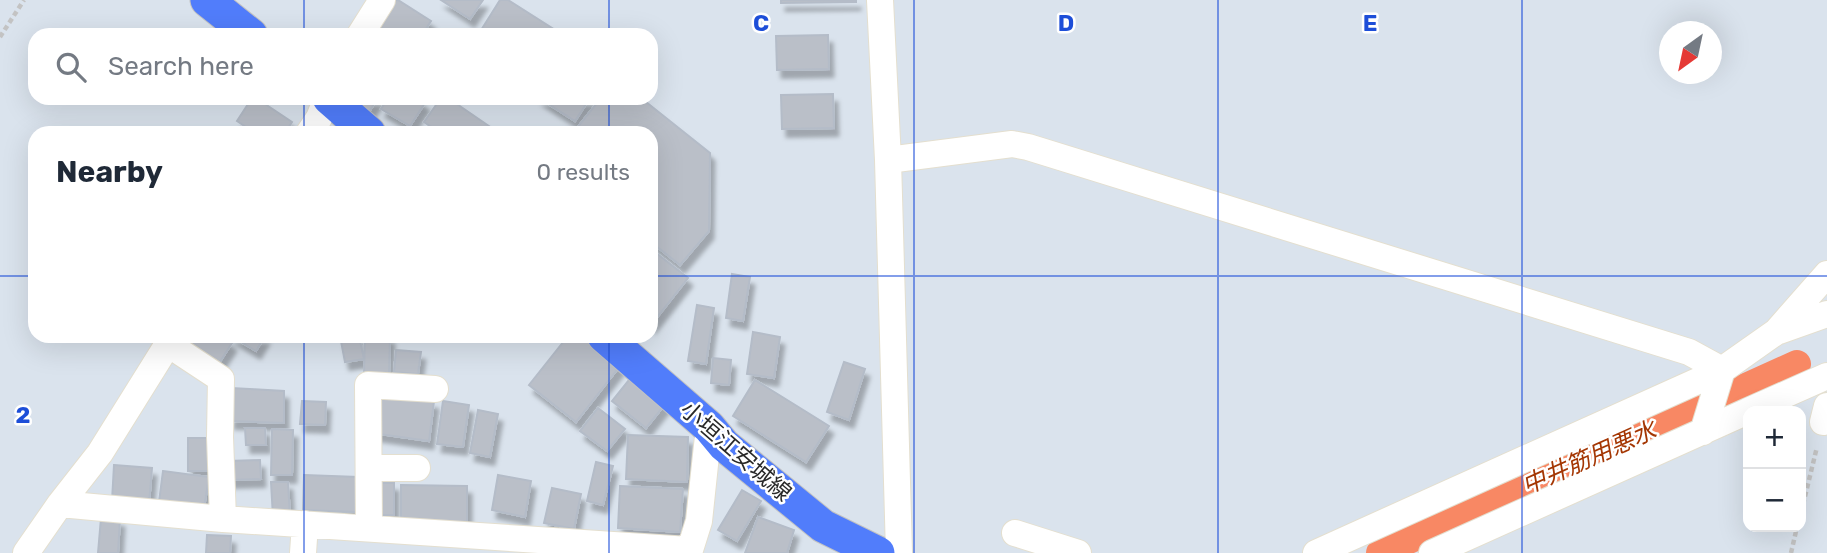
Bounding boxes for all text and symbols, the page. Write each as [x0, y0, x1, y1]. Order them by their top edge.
text: C [753, 9, 769, 37]
text: D [1058, 9, 1074, 37]
text: E [1363, 9, 1377, 37]
north arrow [1659, 21, 1722, 84]
search box [28, 28, 658, 105]
icon: search [52, 48, 90, 86]
text: Search here [108, 51, 254, 82]
text: Nearby [56, 154, 163, 190]
text: 0 results [536, 158, 630, 186]
street label: 小垣江安城線 [675, 395, 797, 507]
text: 2 [16, 401, 30, 429]
map controls [1743, 406, 1806, 532]
button: + [1743, 406, 1806, 469]
water label: 中井筋用悪水 [1518, 415, 1663, 500]
button: − [1743, 469, 1806, 532]

